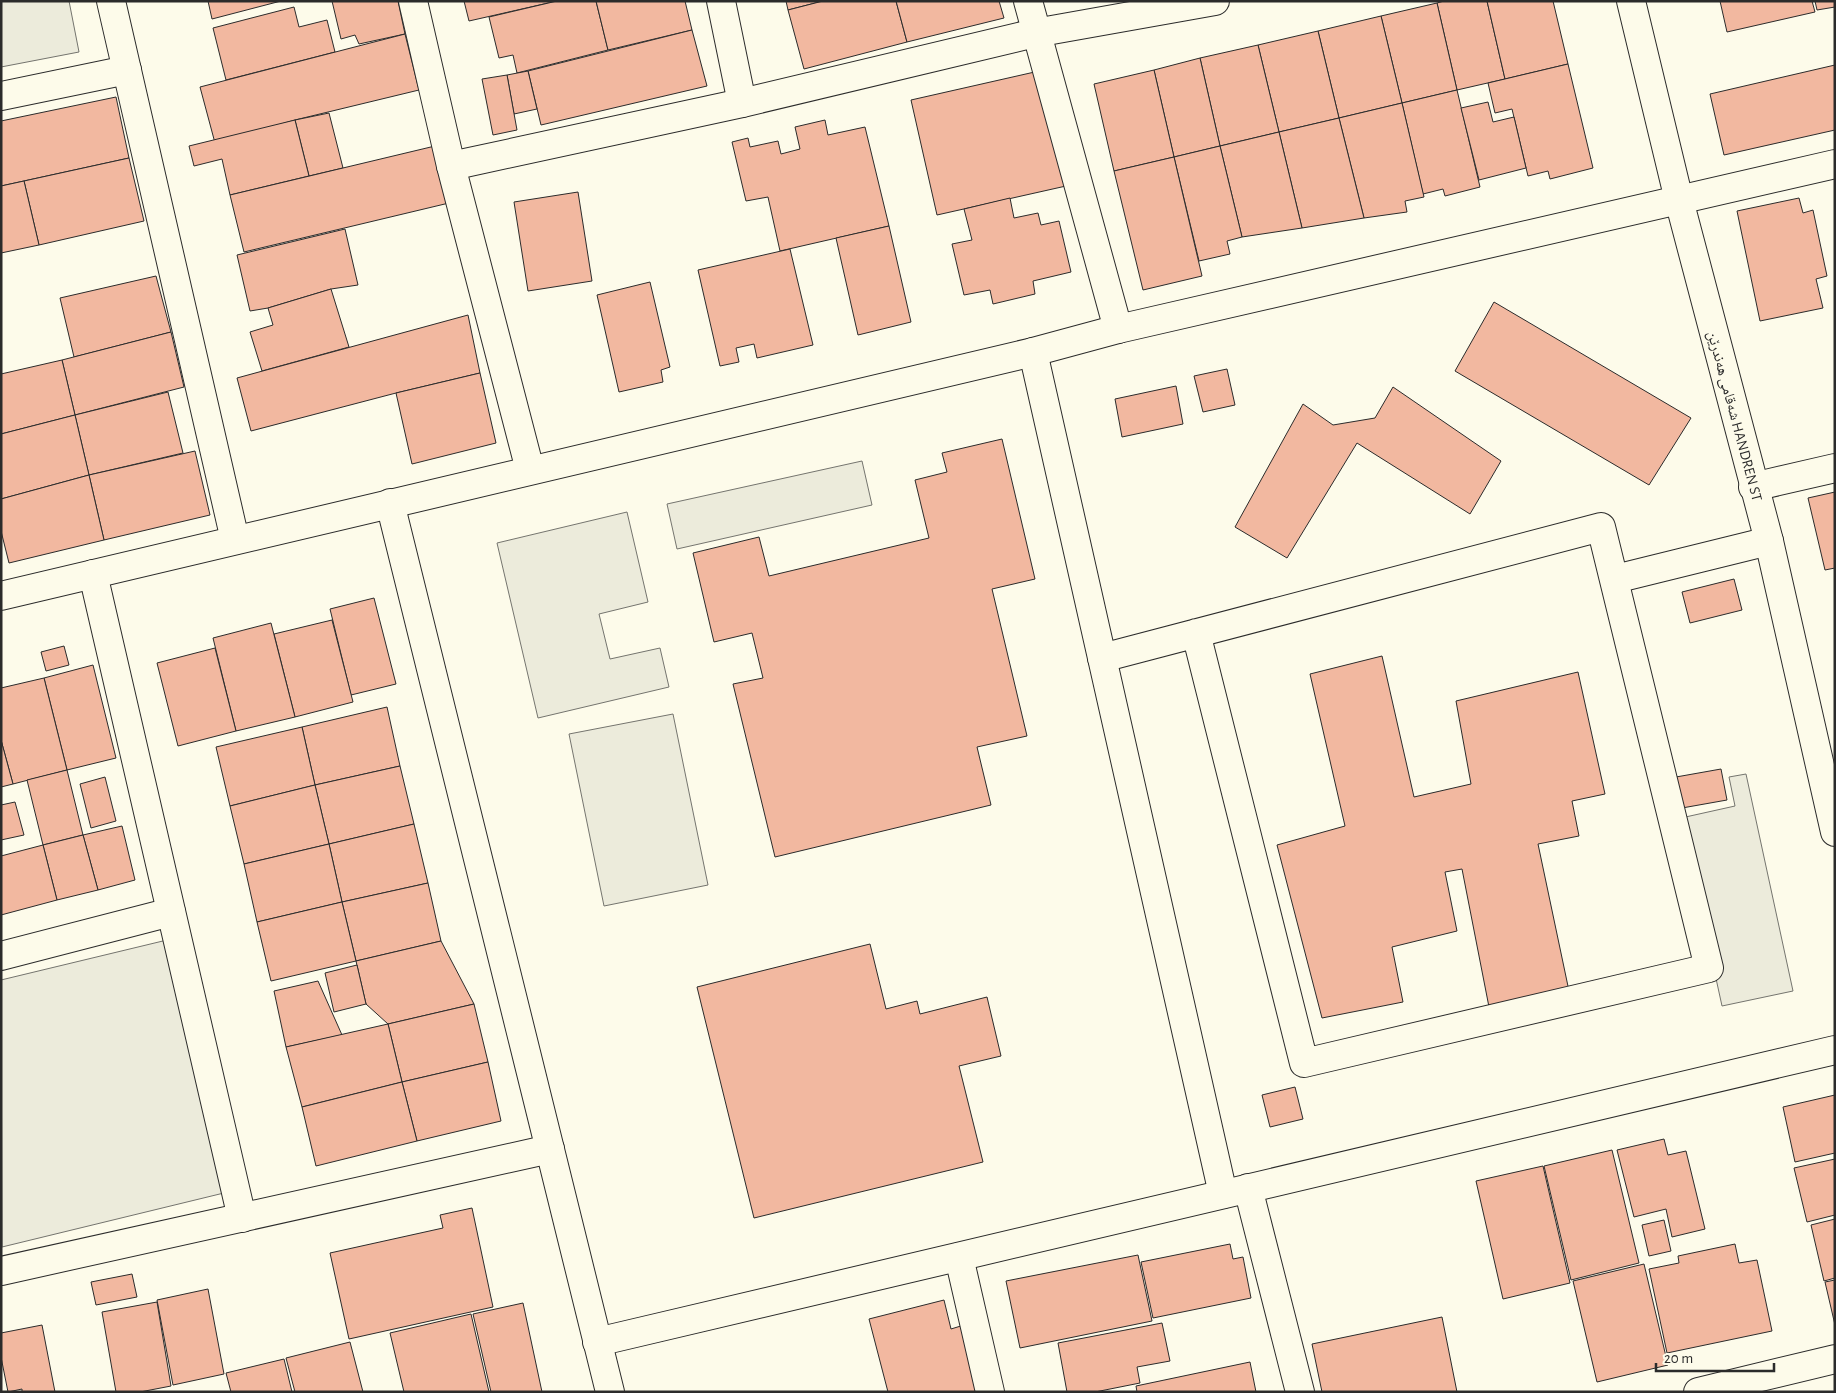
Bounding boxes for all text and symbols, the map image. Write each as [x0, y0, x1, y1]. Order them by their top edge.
street label: شەقامی هەندرێن HANDREN ST [1703, 329, 1765, 504]
scale bar [1656, 1340, 1774, 1372]
text: 20 m [1664, 1351, 1693, 1366]

